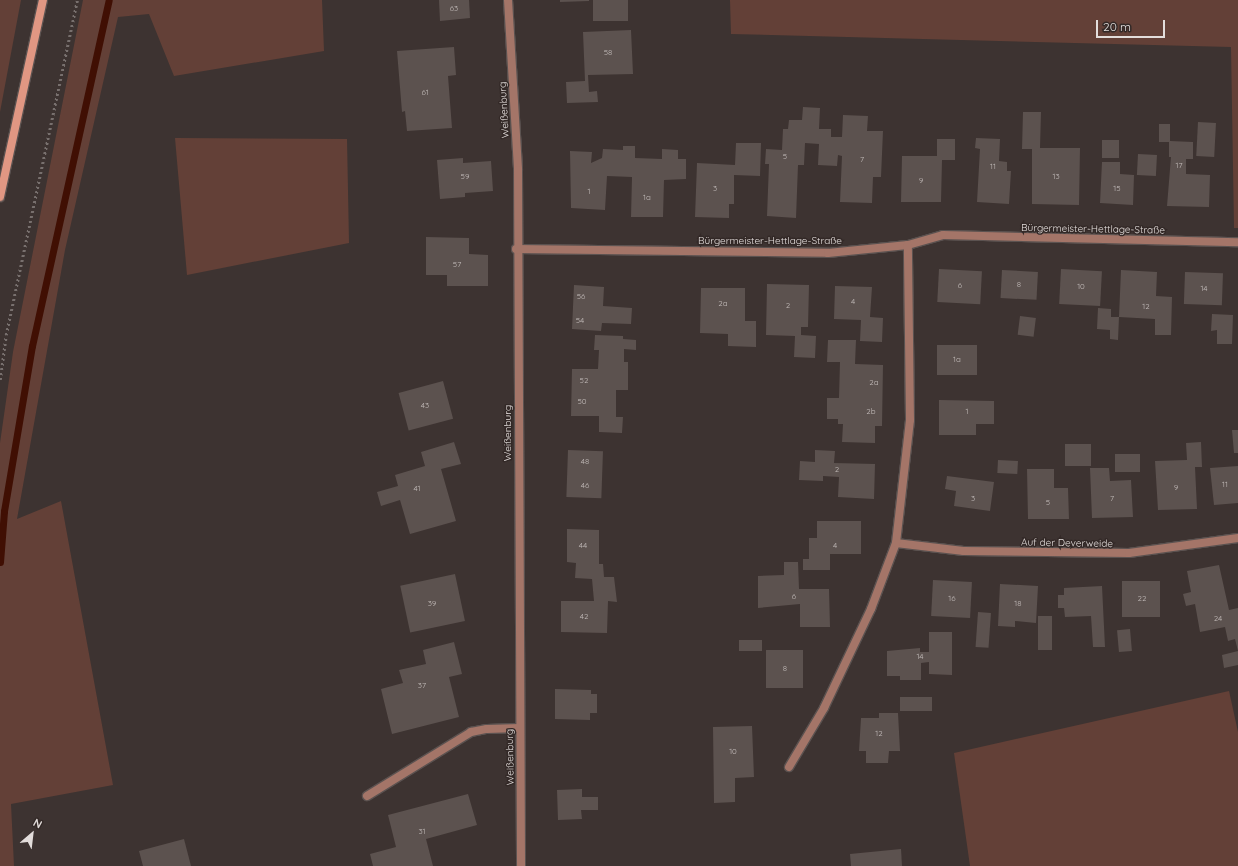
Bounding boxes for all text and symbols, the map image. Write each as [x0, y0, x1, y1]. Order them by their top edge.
house number: 63 [450, 4, 458, 14]
scale bar [1098, 12, 1167, 38]
text: 20 m [1103, 19, 1131, 34]
house number: 58 [604, 48, 612, 58]
street label: Weißenburg [497, 81, 511, 139]
house number: 61 [421, 88, 429, 98]
house number: 5 [783, 152, 787, 162]
house number: 7 [860, 155, 864, 165]
house number: 17 [1175, 161, 1183, 171]
house number: 11 [990, 162, 996, 172]
house number: 59 [461, 172, 469, 182]
house number: 13 [1052, 172, 1060, 182]
house number: 9 [919, 176, 923, 186]
house number: 3 [713, 184, 717, 194]
house number: 15 [1113, 184, 1121, 194]
house number: 1 [588, 187, 590, 197]
house number: 1a [643, 193, 651, 203]
street label: Bürgermeister-Hettlage-Straße [1021, 222, 1165, 236]
street label: Bürgermeister-Hettlage-Straße [698, 235, 842, 247]
house number: 57 [453, 260, 461, 270]
house number: 8 [1017, 280, 1021, 290]
house number: 6 [958, 281, 962, 291]
house number: 10 [1077, 282, 1085, 292]
house number: 14 [1200, 284, 1208, 294]
house number: 56 [577, 292, 585, 302]
house number: 4 [851, 297, 855, 307]
house number: 2a [718, 299, 728, 309]
house number: 2 [786, 301, 790, 311]
house number: 12 [1142, 302, 1150, 312]
house number: 54 [576, 316, 584, 326]
house number: 1a [953, 355, 961, 365]
house number: 52 [580, 376, 588, 386]
house number: 2a [869, 378, 879, 388]
house number: 50 [577, 397, 587, 407]
house number: 43 [421, 401, 429, 411]
street label: Weißenburg [502, 405, 514, 461]
house number: 2b [866, 407, 876, 417]
house number: 1 [966, 407, 968, 417]
house number: 48 [581, 457, 589, 467]
house number: 2 [835, 465, 839, 475]
house number: 11 [1222, 480, 1228, 490]
house number: 46 [581, 481, 589, 491]
house number: 9 [1174, 483, 1178, 493]
house number: 41 [413, 484, 421, 494]
house number: 3 [971, 494, 975, 504]
house number: 7 [1110, 494, 1114, 504]
house number: 5 [1046, 498, 1050, 508]
street label: Auf der Deverweide [1021, 536, 1113, 550]
house number: 44 [579, 541, 587, 551]
house number: 4 [833, 541, 837, 551]
house number: 6 [792, 592, 796, 602]
house number: 16 [948, 594, 956, 604]
house number: 22 [1138, 594, 1146, 604]
house number: 39 [428, 599, 436, 609]
house number: 18 [1014, 599, 1022, 609]
house number: 42 [580, 612, 588, 622]
house number: 24 [1214, 614, 1222, 624]
house number: 14 [916, 652, 924, 662]
house number: 8 [783, 664, 787, 674]
house number: 37 [418, 681, 426, 691]
street label: Weißenburg [504, 729, 516, 785]
house number: 12 [875, 729, 883, 739]
house number: 10 [729, 747, 737, 757]
north arrow [12, 814, 52, 854]
text: N [31, 815, 44, 831]
house number: 31 [418, 827, 426, 837]

